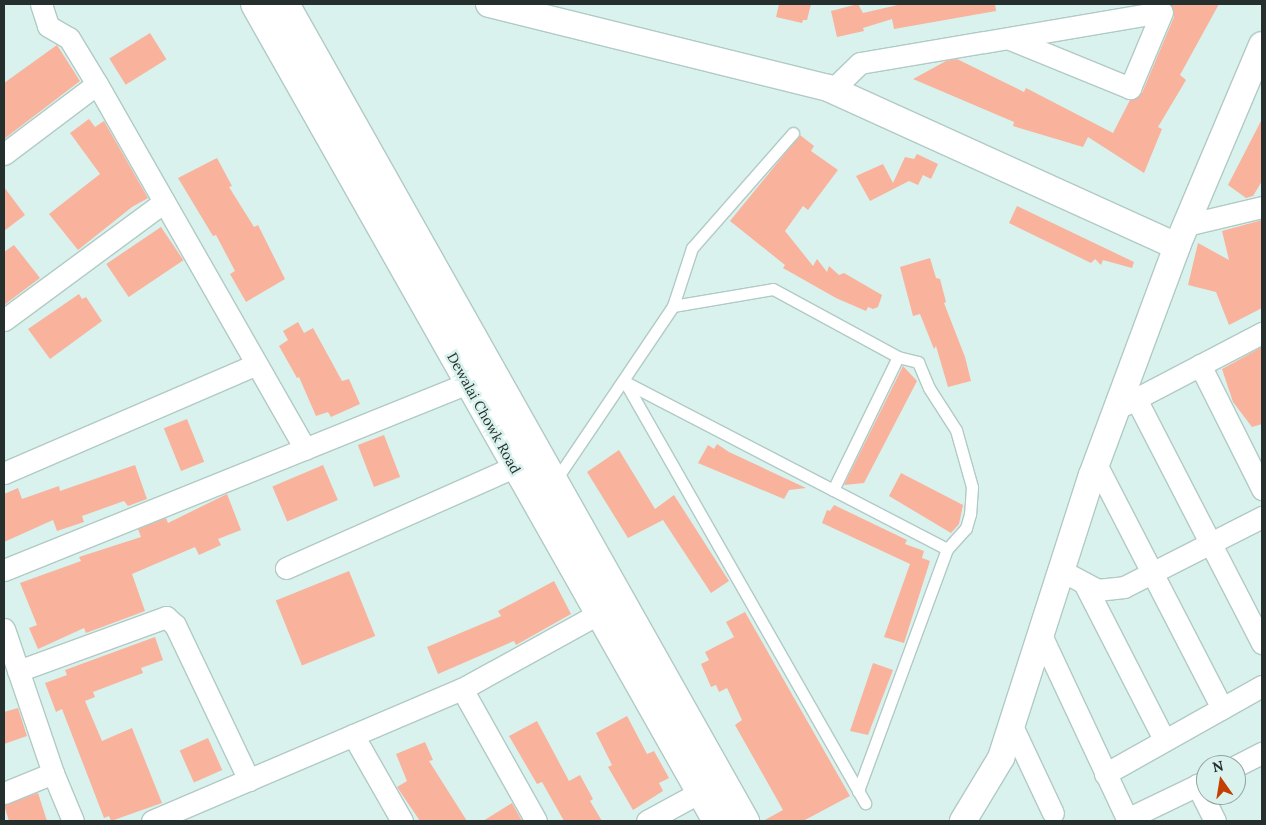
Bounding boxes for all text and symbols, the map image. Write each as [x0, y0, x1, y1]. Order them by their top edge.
street label: Dewalai Chowk Road [444, 349, 524, 477]
north arrow [1196, 755, 1246, 805]
text: N [1211, 756, 1225, 776]

